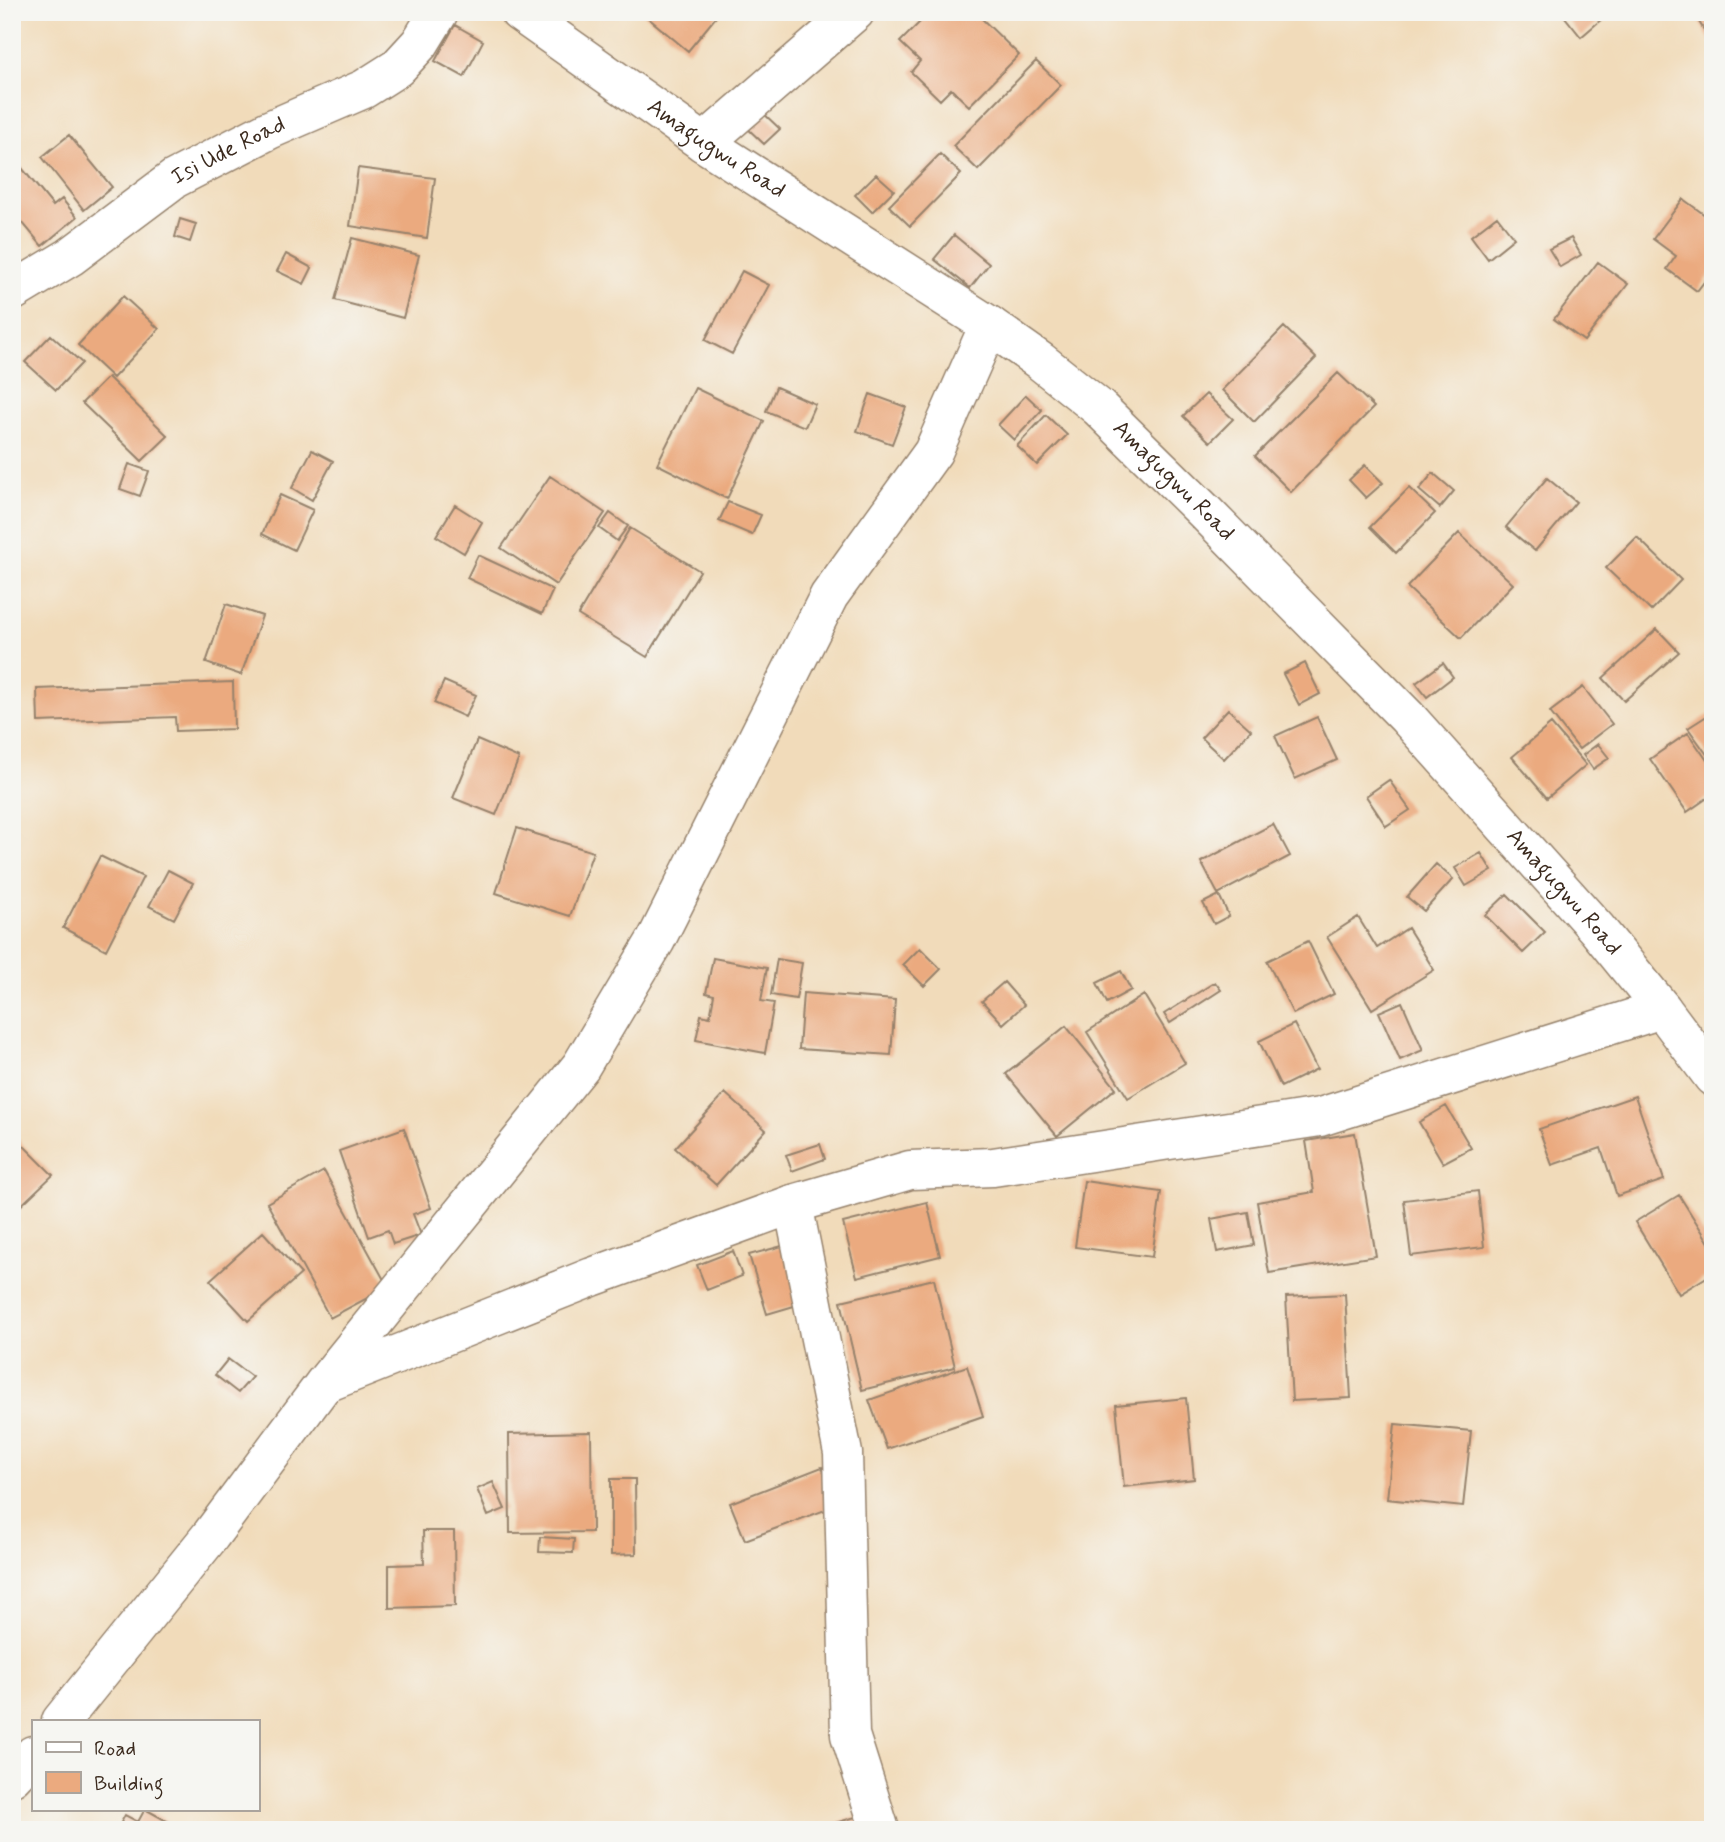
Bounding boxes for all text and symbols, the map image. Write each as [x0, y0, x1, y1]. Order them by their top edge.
street label: Amagugwu Road [641, 92, 791, 206]
street label: Isi Ude Road [166, 110, 290, 193]
street label: Amagugwu Road [1106, 414, 1241, 548]
street label: Amagugwu Road [1499, 822, 1628, 962]
legend [32, 1720, 259, 1811]
text: Road [94, 1735, 136, 1763]
text: Building [94, 1770, 164, 1800]

